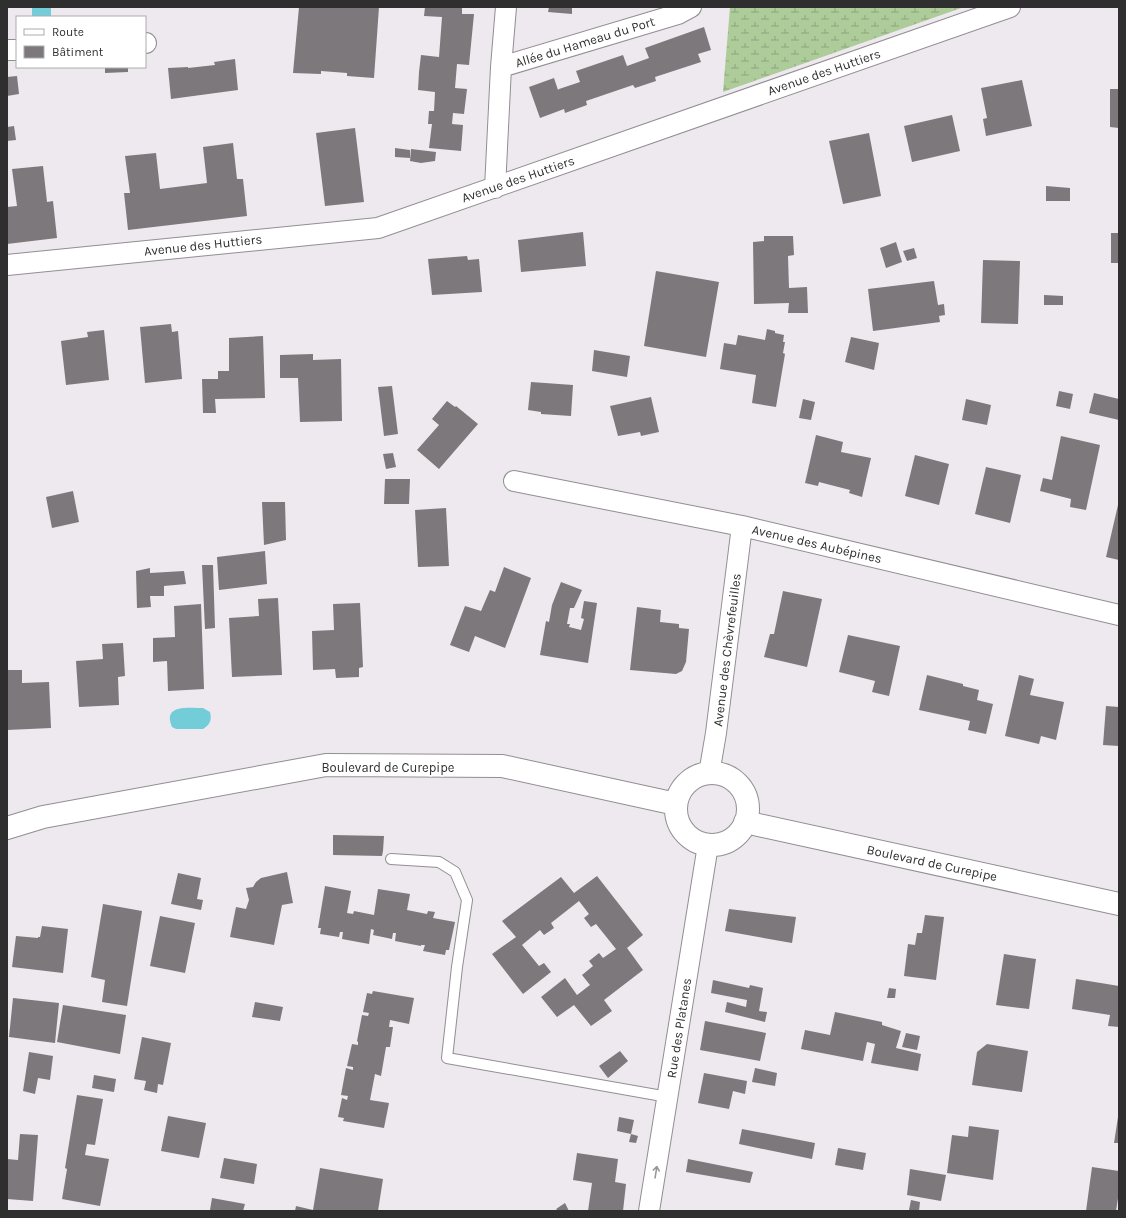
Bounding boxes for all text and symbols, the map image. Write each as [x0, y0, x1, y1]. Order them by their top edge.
street label: Allée du Hameau du Port [513, 14, 657, 70]
legend [16, 16, 146, 68]
text: Route [52, 25, 84, 39]
text: Bâtiment [52, 45, 104, 59]
street label: Avenue des Huttiers [765, 46, 883, 98]
street label: Avenue des Huttiers [459, 153, 577, 205]
street label: Avenue des Huttiers [143, 231, 263, 259]
street label: Avenue des Aubépines [751, 522, 884, 566]
street label: Avenue des Chèvrefeuilles [710, 572, 744, 727]
street label: Boulevard de Curepipe [322, 760, 455, 775]
street label: Boulevard de Curepipe [865, 842, 999, 884]
street label: Rue des Platanes [664, 977, 694, 1079]
one-way arrow [652, 1166, 660, 1179]

